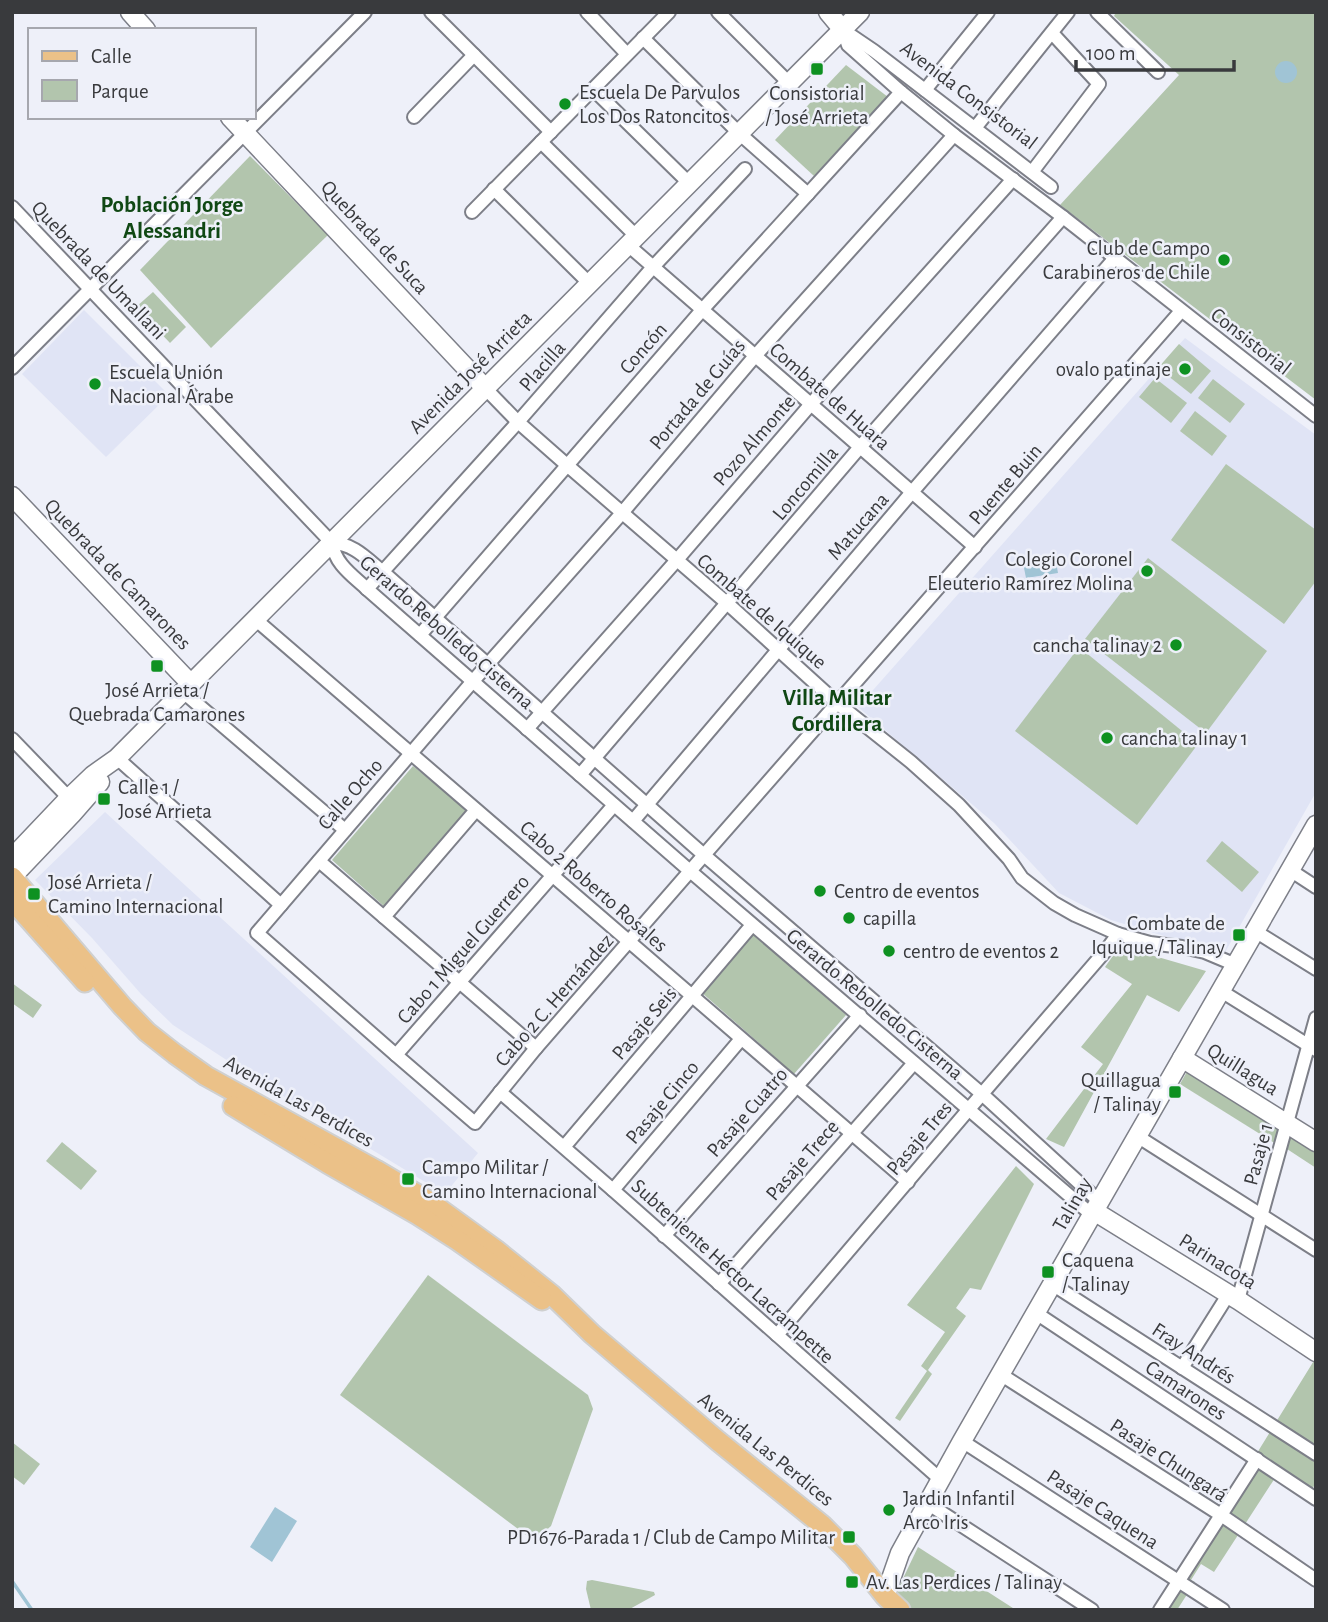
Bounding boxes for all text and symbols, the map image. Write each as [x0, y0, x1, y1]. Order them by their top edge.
legend [28, 28, 256, 119]
scale bar [1076, 28, 1234, 72]
street label: Avenida Consistorial [896, 37, 1041, 154]
text: 100 m [1086, 43, 1136, 64]
text: Calle [91, 46, 132, 67]
marker: Consistorial / José Arrieta [809, 61, 825, 77]
text: Parque [91, 81, 149, 102]
place label: Escuela De Parvulos Los Dos Ratoncitos [579, 82, 740, 127]
place label: Consistorial / José Arrieta [765, 83, 869, 128]
marker: Escuela De Parvulos Los Dos Ratoncitos [557, 96, 573, 112]
street label: Quebrada de Suca [317, 176, 433, 298]
district label: Población Jorge Alessandri [101, 194, 244, 243]
street label: Quebrada de Umallani [27, 197, 170, 344]
place label: Club de Campo Carabineros de Chile [1043, 238, 1210, 283]
marker: Club de Campo Carabineros de Chile [1216, 252, 1232, 268]
street label: Consistorial [1207, 304, 1295, 379]
street label: Avenida José Arrieta [405, 307, 536, 438]
street label: Concón [616, 319, 671, 378]
street label: Portada de Guías [645, 335, 749, 453]
street label: Placilla [515, 337, 570, 395]
street label: Combate de Huara [765, 339, 894, 454]
place label: ovalo patinaje [1056, 359, 1171, 380]
marker: ovalo patinaje [1177, 361, 1193, 377]
place label: Escuela Unión Nacional Árabe [109, 362, 234, 407]
marker: Escuela Unión Nacional Árabe [87, 376, 103, 392]
street label: Pozo Almonte [709, 391, 799, 490]
street label: Puente Buin [965, 440, 1046, 529]
street label: Loncomilla [769, 442, 842, 524]
street label: Matucana [824, 489, 893, 564]
street label: Quebrada de Camarones [40, 495, 195, 654]
place label: Colegio Coronel Eleuterio Ramírez Molina [927, 549, 1133, 594]
street label: Combate de Iquique [693, 550, 831, 673]
street label: Gerardo Rebolledo Cisterna [356, 551, 538, 714]
marker: Colegio Coronel Eleuterio Ramírez Molina [1139, 563, 1155, 579]
place label: cancha talinay 2 [1033, 635, 1162, 656]
marker: cancha talinay 2 [1168, 637, 1184, 653]
marker: José Arrieta / Quebrada Camarones [149, 658, 165, 674]
place label: José Arrieta / Quebrada Camarones [69, 680, 245, 725]
district label: Villa Militar Cordillera [782, 687, 892, 736]
place label: cancha talinay 1 [1121, 728, 1248, 749]
marker: cancha talinay 1 [1099, 730, 1115, 746]
street label: Calle Ocho [314, 755, 387, 834]
place label: Calle 1 / José Arrieta [118, 777, 212, 822]
marker: Calle 1 / José Arrieta [96, 791, 112, 807]
street label: Cabo 2 Roberto Rosales [516, 817, 672, 956]
street label: Cabo 1 Miguel Guerrero [393, 871, 534, 1028]
place label: José Arrieta / Camino Internacional [48, 872, 224, 917]
place label: Centro de eventos [834, 881, 980, 902]
marker: Centro de eventos [812, 883, 828, 899]
marker: José Arrieta / Camino Internacional [26, 886, 42, 902]
place label: capilla [863, 908, 917, 929]
marker: capilla [841, 910, 857, 926]
place label: Combate de Iquique / Talinay [1091, 913, 1225, 958]
street label: Gerardo Rebolledo Cisterna [783, 925, 967, 1084]
marker: Combate de Iquique / Talinay [1231, 927, 1247, 943]
street label: Cabo 2 C. Hernández [491, 930, 617, 1071]
place label: centro de eventos 2 [903, 941, 1059, 962]
marker: centro de eventos 2 [881, 943, 897, 959]
street label: Pasaje Seis [608, 983, 681, 1064]
street label: Quillagua [1203, 1039, 1282, 1100]
street label: Avenida Las Perdices [220, 1052, 377, 1151]
street label: Pasaje Cinco [622, 1057, 703, 1148]
street label: Pasaje Cuatro [703, 1064, 792, 1161]
place label: Quillagua / Talinay [1081, 1070, 1161, 1115]
marker: Quillagua / Talinay [1167, 1084, 1183, 1100]
street label: Pasaje Tres [883, 1097, 956, 1179]
street label: Pasaje Trece [762, 1116, 843, 1205]
street label: Pasaje 1 [1240, 1121, 1277, 1188]
place label: Campo Militar / Camino Internacional [422, 1157, 598, 1202]
marker: Campo Militar / Camino Internacional [400, 1171, 416, 1187]
street label: Talinay [1049, 1174, 1096, 1235]
street label: Subteniente Héctor Lacrampette [627, 1175, 838, 1368]
street label: Parinacota [1175, 1229, 1260, 1294]
place label: Caquena / Talinay [1062, 1250, 1135, 1295]
marker: Caquena / Talinay [1040, 1264, 1056, 1280]
street label: Fray Andrés [1148, 1319, 1239, 1388]
street label: Camarones [1141, 1357, 1230, 1424]
street label: Avenida Las Perdices [694, 1388, 837, 1510]
street label: Pasaje Chungará [1106, 1415, 1231, 1506]
street label: Pasaje Caquena [1043, 1466, 1163, 1553]
place label: Jardin Infantil Arco Iris [903, 1488, 1015, 1533]
marker: Jardin Infantil Arco Iris [881, 1502, 897, 1518]
place label: PD1676-Parada 1 / Club de Campo Militar [507, 1527, 835, 1548]
marker: PD1676-Parada 1 / Club de Campo Militar [841, 1529, 857, 1545]
place label: Av. Las Perdices / Talinay [866, 1572, 1062, 1593]
marker: Av. Las Perdices / Talinay [844, 1574, 860, 1590]

